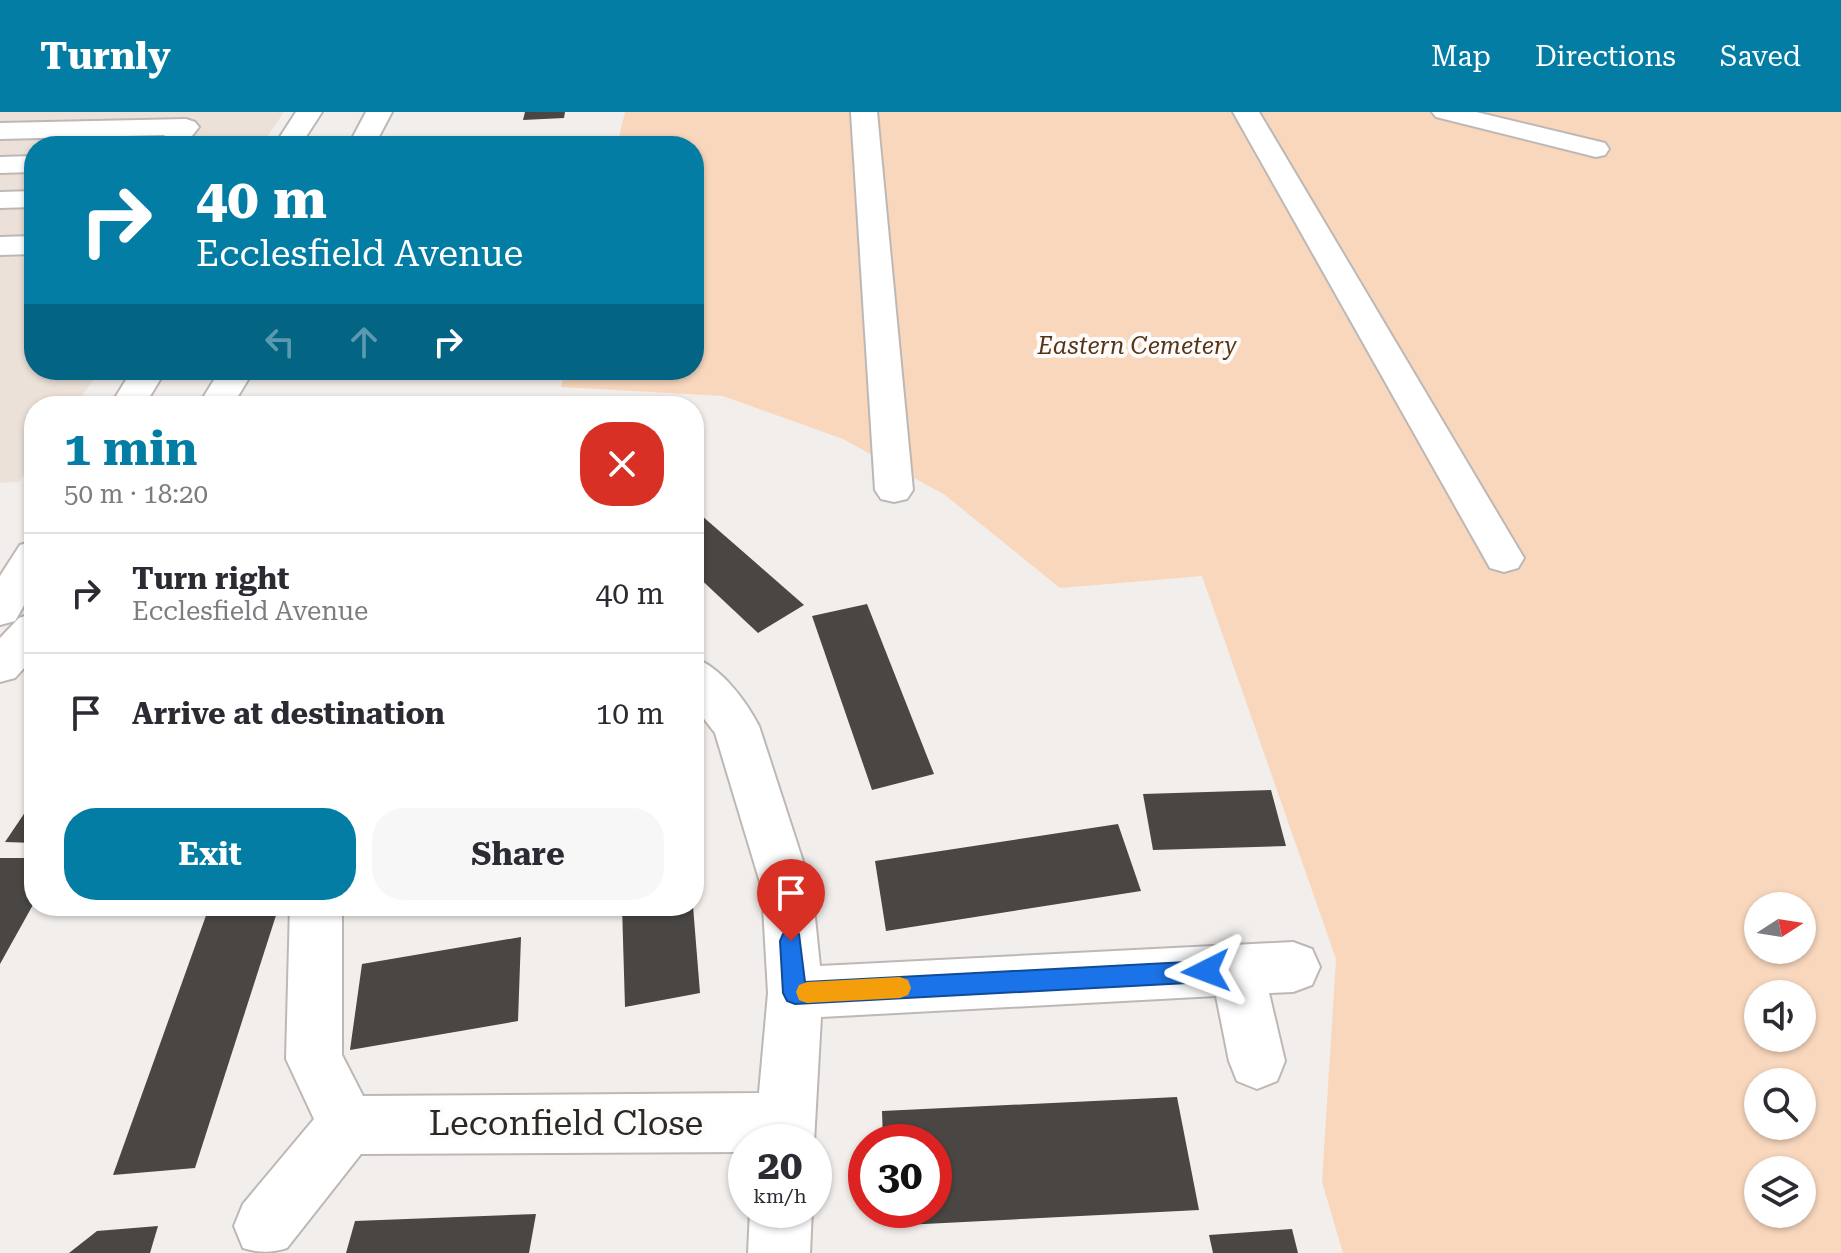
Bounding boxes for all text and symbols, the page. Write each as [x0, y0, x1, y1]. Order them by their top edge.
text: Turnly [40, 34, 171, 78]
text: Map [1431, 40, 1491, 73]
text: Directions [1535, 40, 1676, 73]
text: Saved [1720, 40, 1801, 73]
text: 40 m [196, 166, 327, 232]
icon: right [64, 168, 168, 272]
text: Ecclesfield Avenue [196, 233, 523, 275]
icon: left [258, 320, 302, 364]
icon: ahead [342, 320, 386, 364]
icon: right [426, 320, 470, 364]
park label: Eastern Cemetery [1036, 332, 1237, 360]
text: 1 min [64, 421, 197, 477]
button: close [580, 422, 664, 506]
text: 50 m · 18:20 [64, 479, 208, 509]
text: Turn right [132, 561, 289, 596]
icon: right [64, 571, 108, 615]
text: 40 m [595, 576, 664, 611]
text: Ecclesfield Avenue [132, 596, 368, 626]
icon: arrive [64, 691, 108, 735]
text: Arrive at destination [132, 696, 445, 731]
text: 10 m [595, 696, 664, 731]
button: Exit [64, 808, 356, 900]
button: Share [372, 808, 664, 900]
pin [757, 859, 825, 941]
icon: arrive [769, 871, 813, 915]
north arrow [1744, 892, 1816, 964]
map controls [1744, 892, 1816, 1228]
position arrow [1164, 929, 1248, 1013]
button: sound [1744, 980, 1816, 1052]
button: search [1744, 1068, 1816, 1140]
street label: Leconfield Close [429, 1103, 703, 1143]
speed limit sign: 30 [848, 1124, 952, 1228]
text: 20 [758, 1142, 802, 1189]
button: layers [1744, 1156, 1816, 1228]
text: km/h [753, 1184, 807, 1208]

